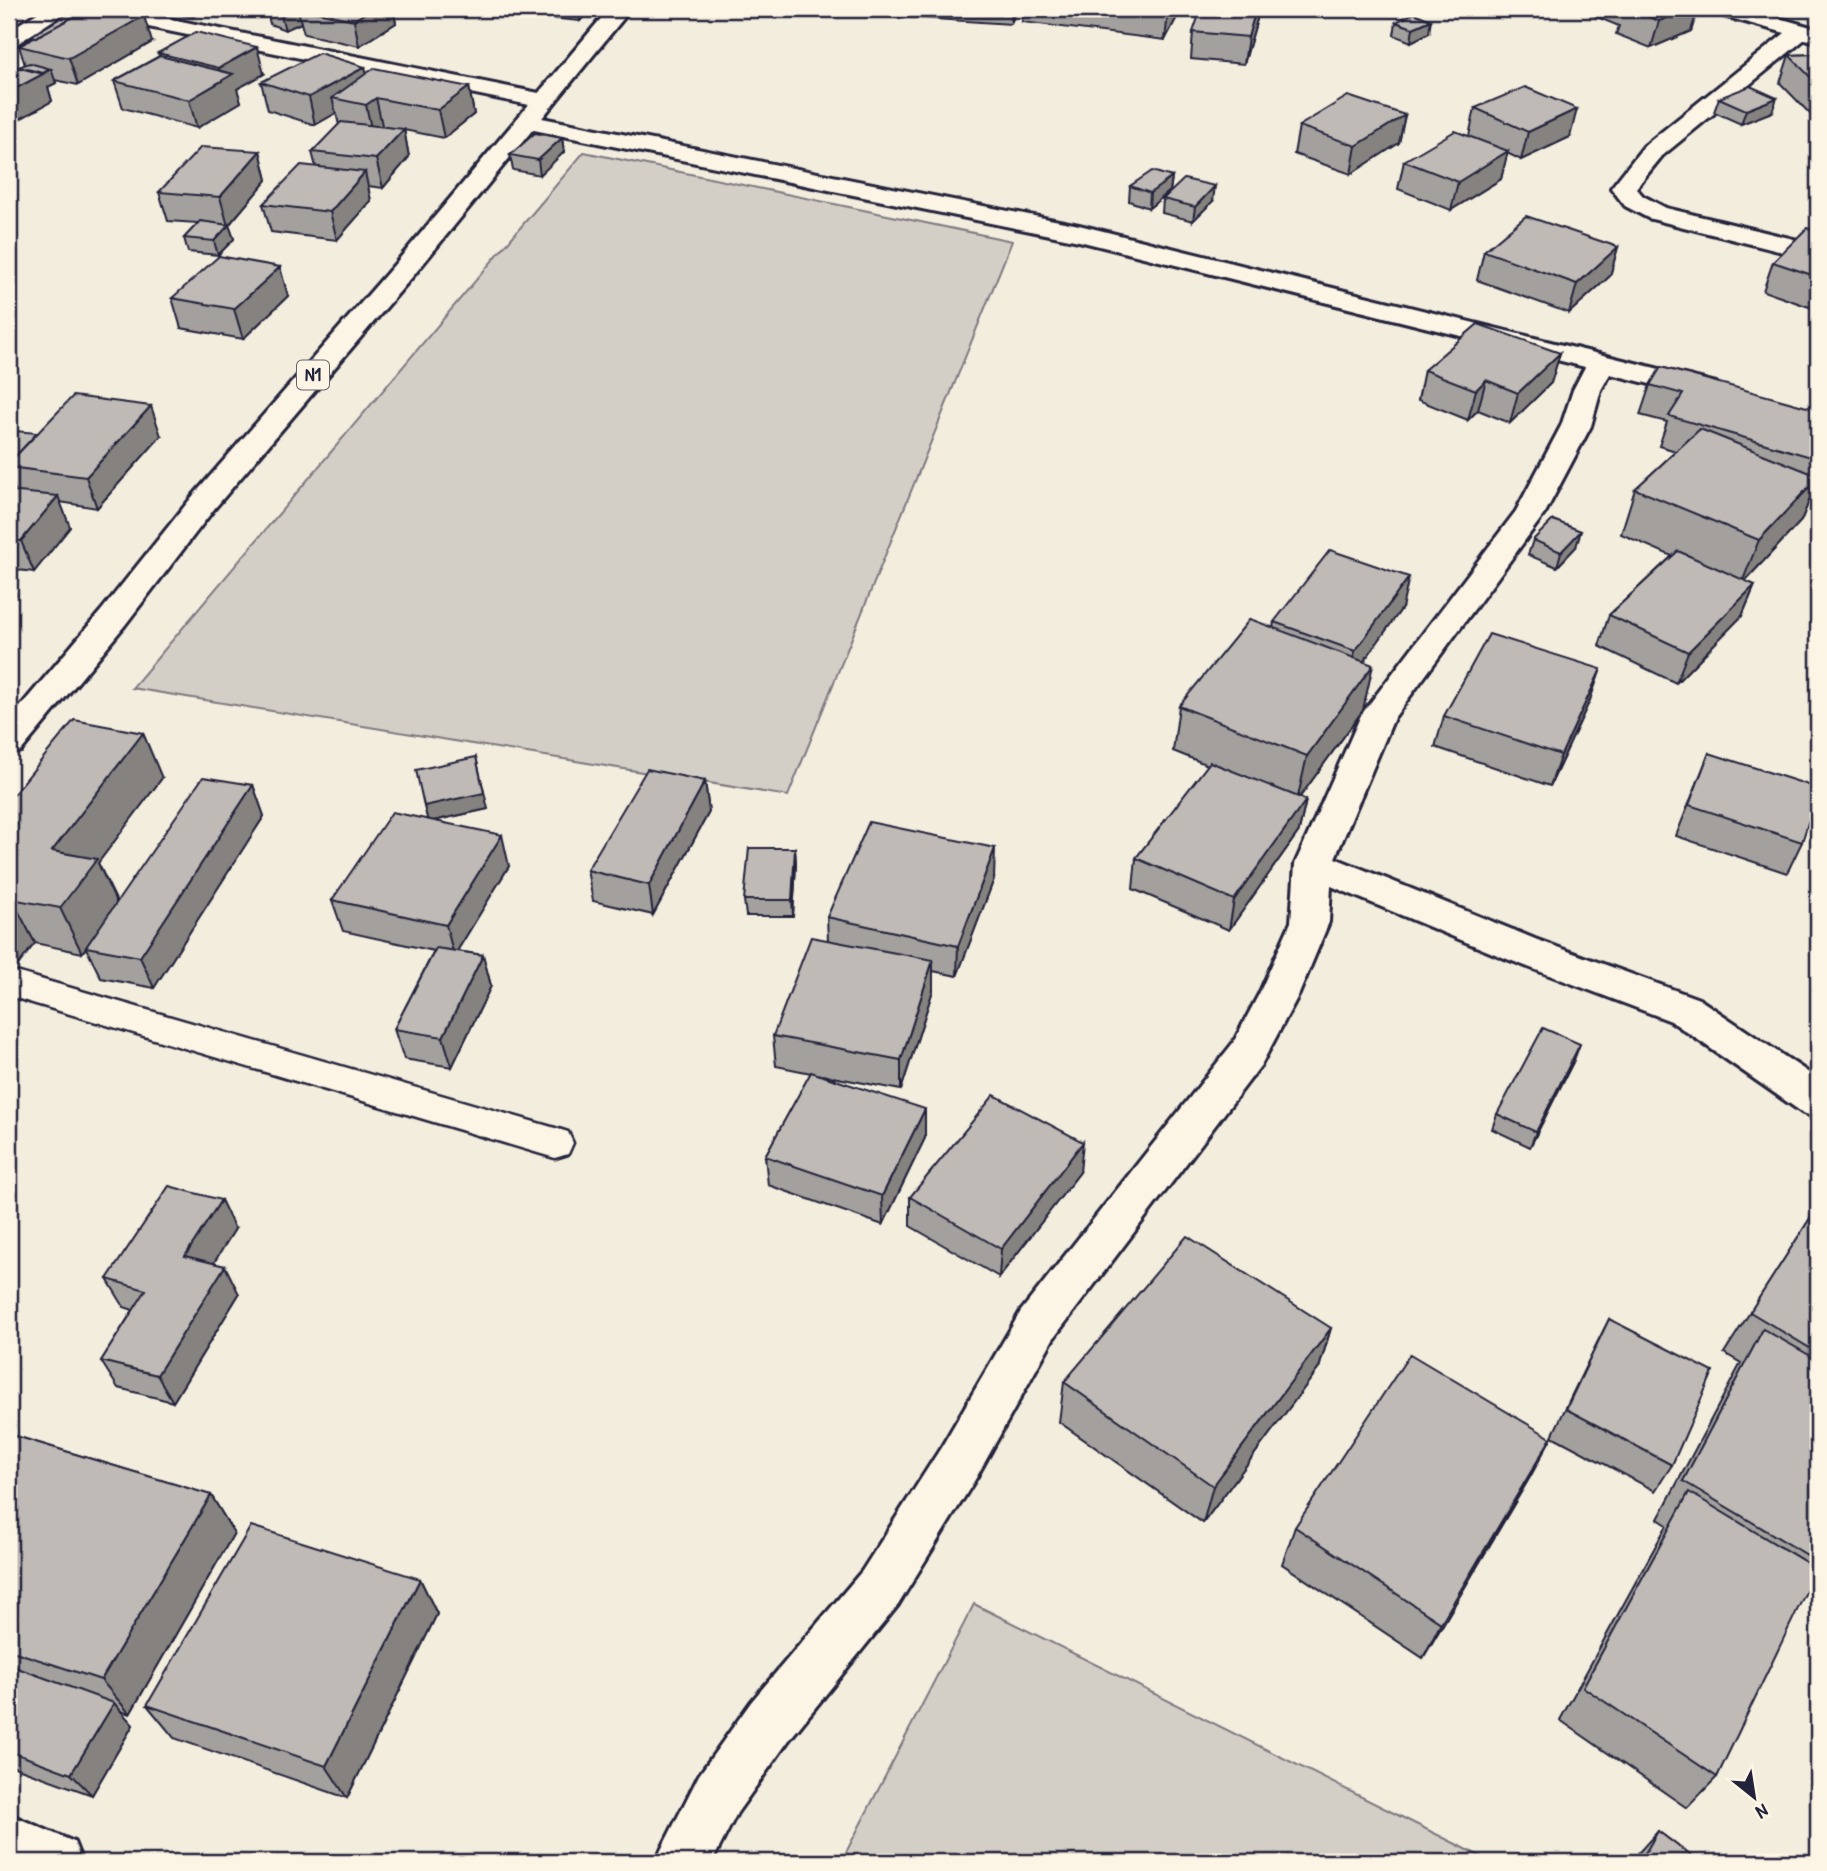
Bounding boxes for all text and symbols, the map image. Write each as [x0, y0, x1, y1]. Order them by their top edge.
road number: N1 [297, 360, 329, 390]
north arrow [1718, 1762, 1788, 1832]
text: N [1752, 1798, 1773, 1826]

